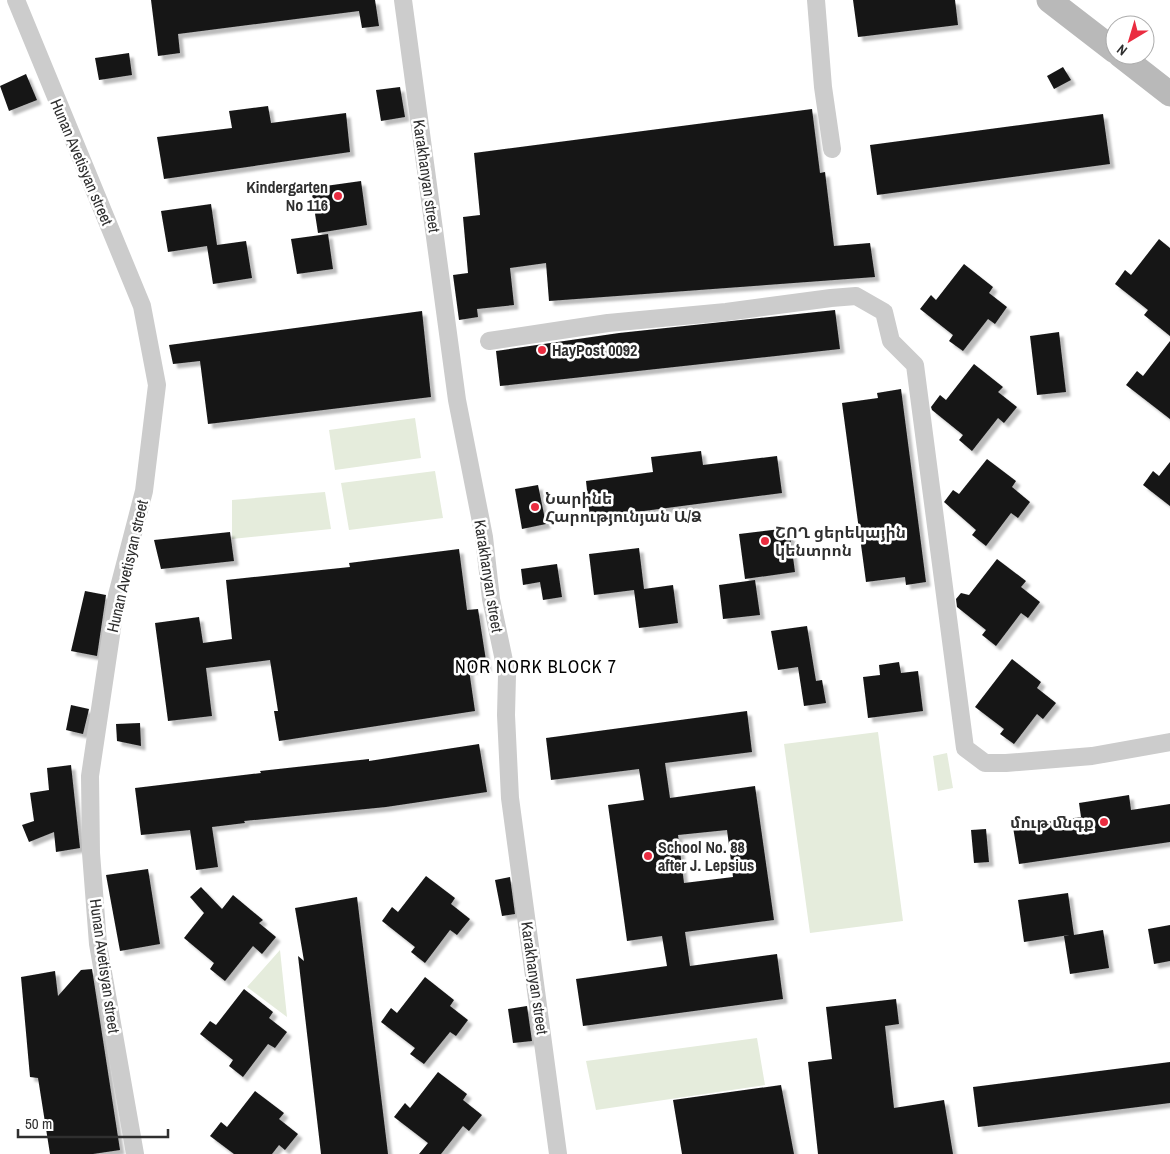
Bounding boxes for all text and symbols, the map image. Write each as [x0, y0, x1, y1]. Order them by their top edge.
north arrow [1105, 15, 1155, 65]
text: N [1113, 41, 1131, 60]
street label: Hunan Avetisyan street [45, 95, 119, 229]
street label: Karakhanyan street [408, 118, 446, 234]
place label: Kindergarten No 116 [246, 176, 328, 216]
marker: Kindergarten No 116 [332, 190, 344, 202]
place label: HayPost 0092 [552, 339, 637, 361]
marker: HayPost 0092 [536, 344, 548, 356]
place label: Նարինե Հարությունյան Ա/Ձ [545, 487, 702, 527]
street label: Hunan Avetisyan street [101, 497, 153, 634]
marker: Նարինե Հարությունյան Ա/Ձ [529, 501, 541, 513]
street label: Karakhanyan street [469, 518, 509, 634]
place label: ՇՈՂ ցերեկային կենտրոն [775, 521, 906, 561]
marker: ՇՈՂ ցերեկային կենտրոն [759, 535, 771, 547]
district label: NOR NORK BLOCK 7 [455, 654, 617, 679]
place label: մութ մնգք [1010, 811, 1094, 833]
marker: մութ մնգք [1098, 816, 1110, 828]
place label: School No. 88 after J. Lepsius [658, 836, 754, 876]
marker: School No. 88 after J. Lepsius [642, 850, 654, 862]
street label: Hunan Avetisyan street [85, 897, 125, 1035]
street label: Karakhanyan street [516, 920, 554, 1036]
scale bar [18, 1106, 168, 1138]
text: 50 m [25, 1113, 52, 1134]

